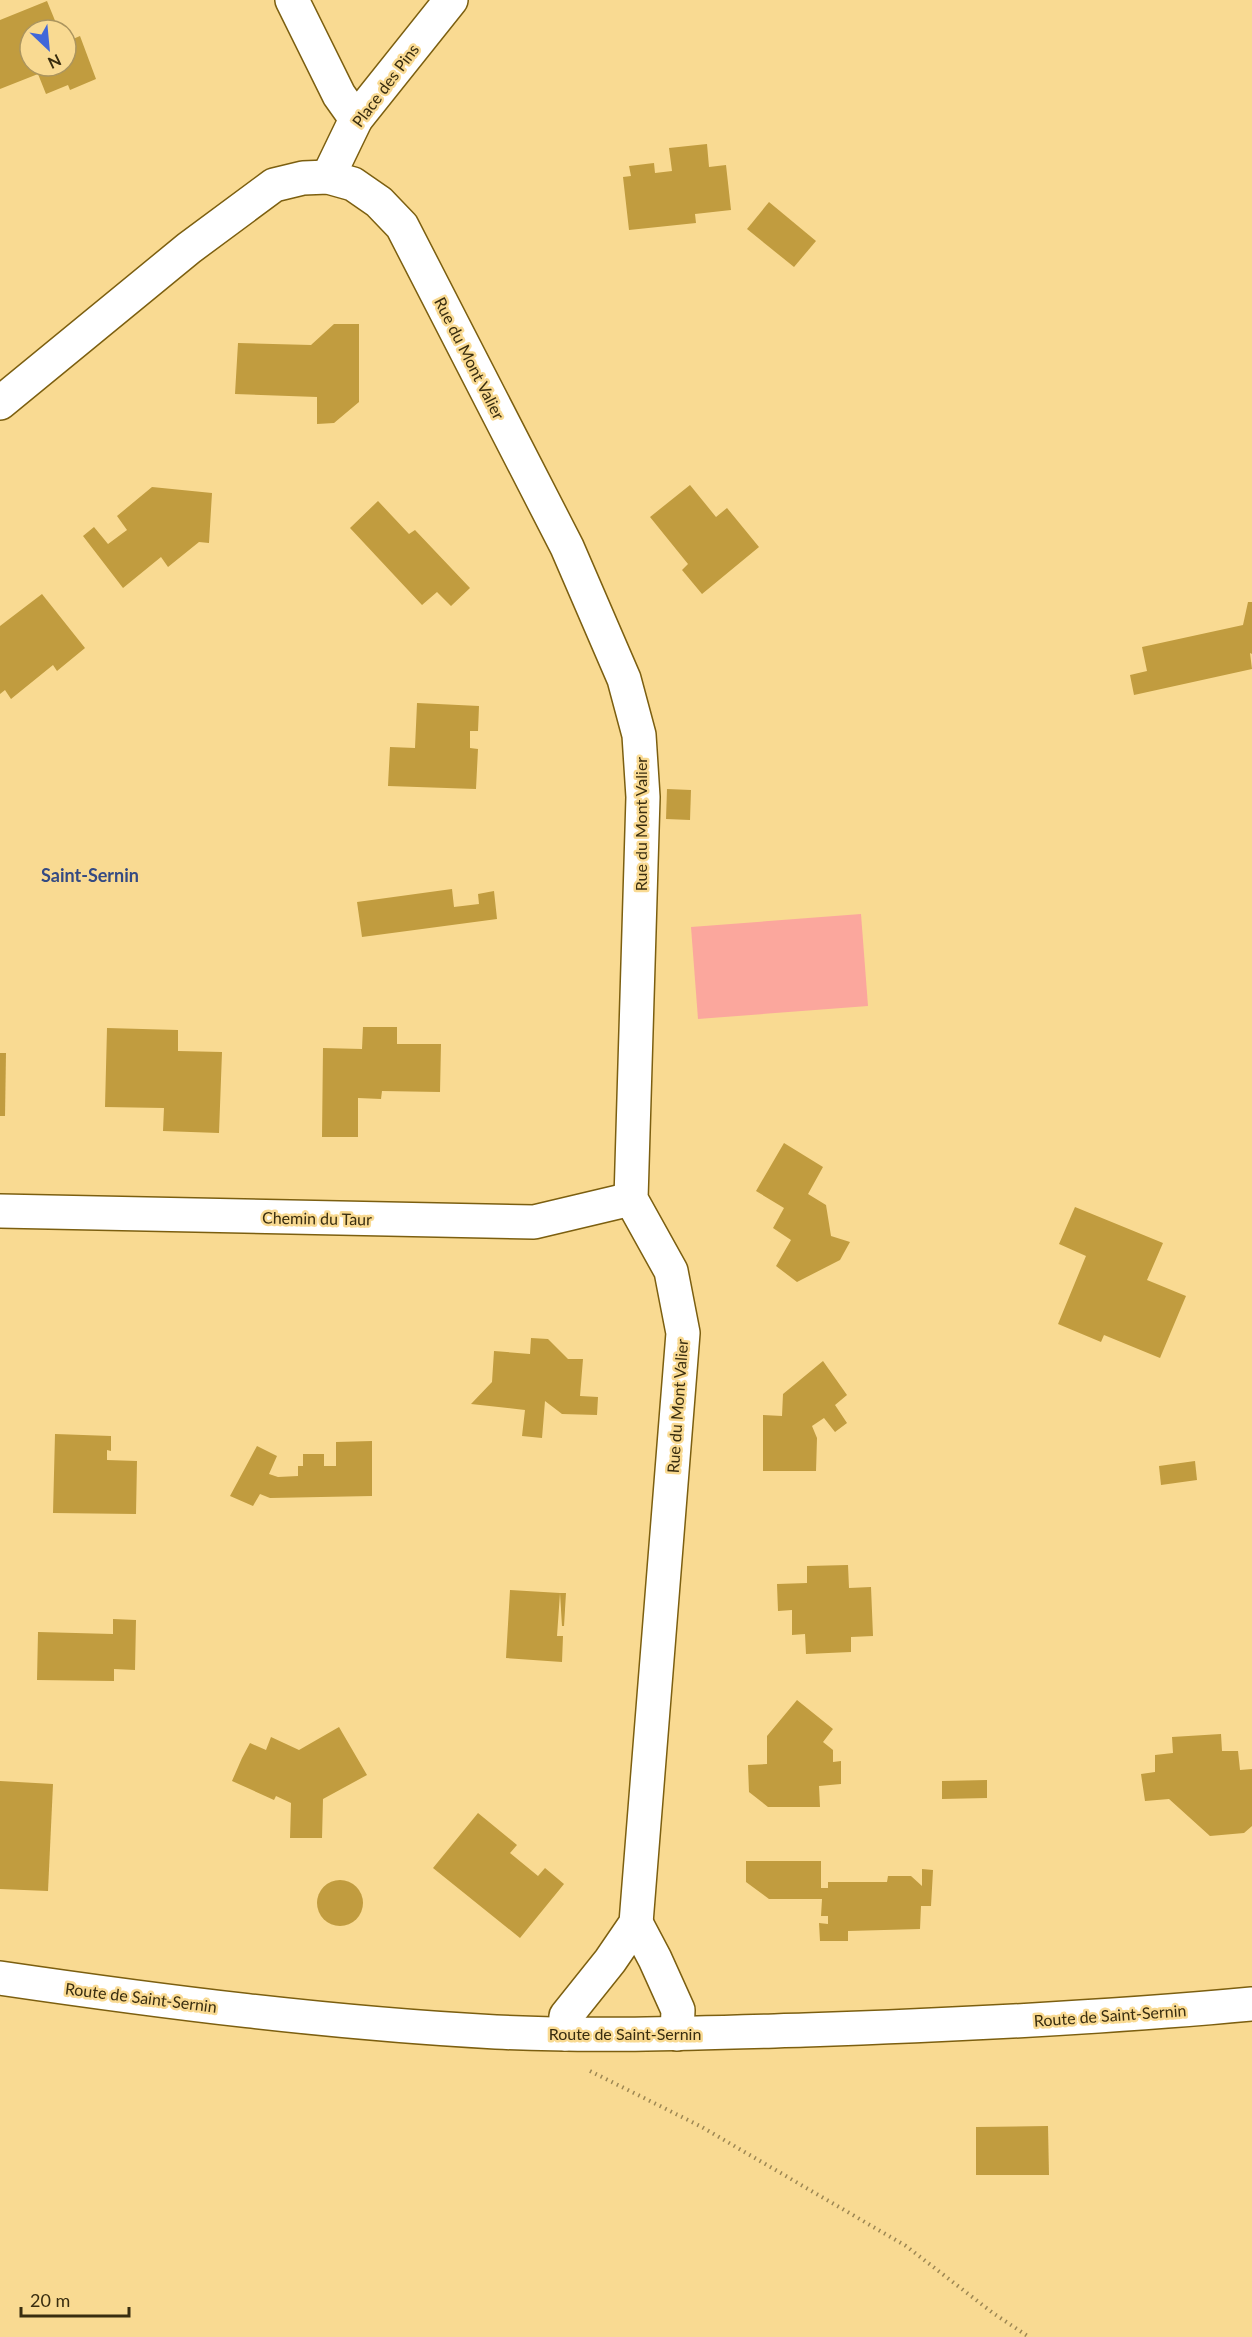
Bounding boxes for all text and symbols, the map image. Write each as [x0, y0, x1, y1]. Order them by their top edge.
north arrow [18, 18, 78, 78]
street label: Place des Pins [348, 40, 422, 130]
text: N [45, 51, 64, 73]
street label: Rue du Mont Valier [431, 294, 509, 422]
street label: Rue du Mont Valier [631, 757, 650, 891]
district label: Saint-Sernin [41, 864, 139, 886]
street label: Chemin du Taur [262, 1208, 372, 1228]
street label: Rue du Mont Valier [663, 1338, 691, 1474]
street label: Route de Saint-Sernin [64, 1978, 218, 2016]
street label: Route de Saint-Sernin [1033, 2000, 1187, 2030]
street label: Route de Saint-Sernin [549, 2024, 701, 2043]
scale bar [21, 2280, 129, 2318]
text: 20 m [30, 2289, 70, 2311]

